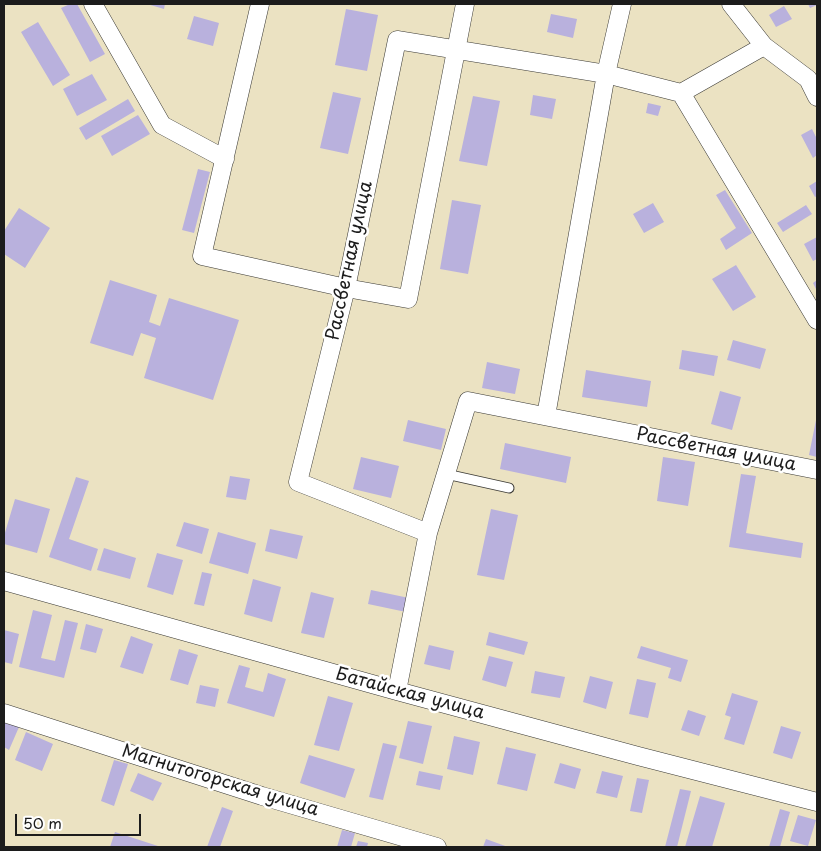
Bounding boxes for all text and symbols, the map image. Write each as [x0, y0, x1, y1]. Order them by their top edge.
street label: Рассветная улица [323, 179, 377, 343]
street label: Рассветная улица [634, 424, 798, 476]
street label: Батайская улица [333, 664, 487, 724]
street label: Магнитогорская улица [119, 741, 321, 821]
scale bar [18, 804, 144, 836]
text: 50 m [23, 811, 62, 834]

